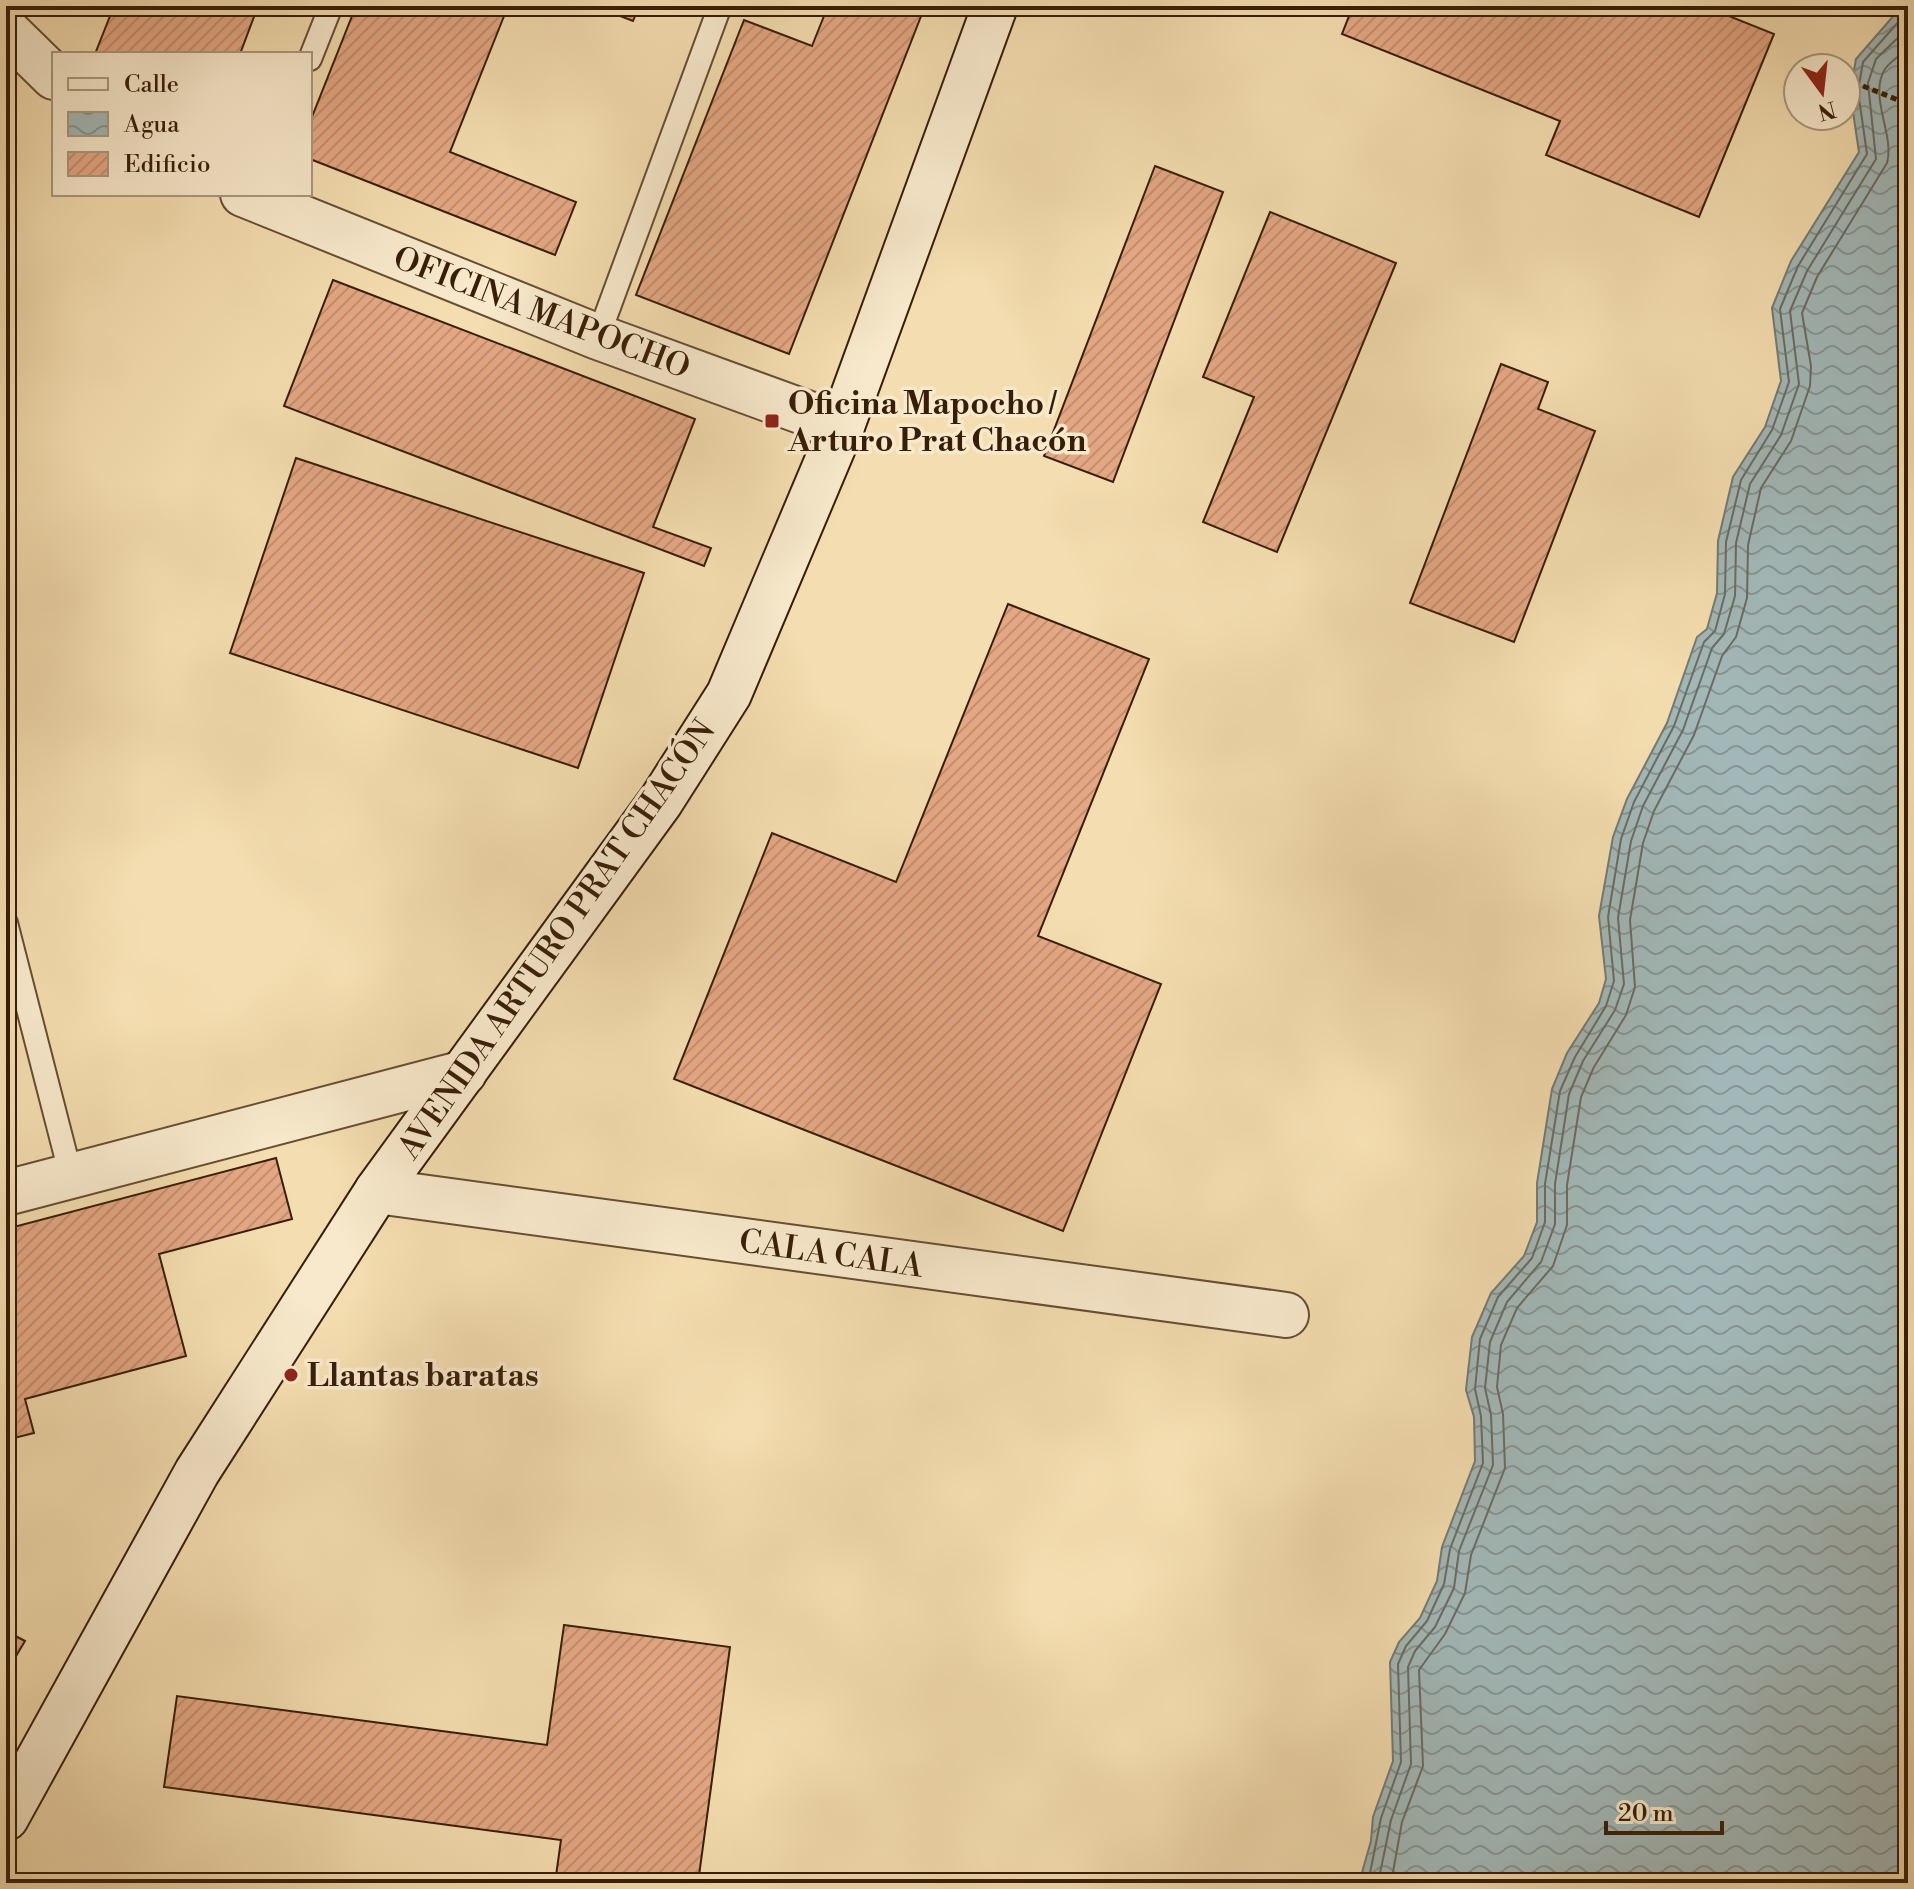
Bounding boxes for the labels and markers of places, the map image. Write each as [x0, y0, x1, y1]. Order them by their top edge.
place label: Oficina Mapocho / Arturo Prat Chacón [787, 384, 1087, 461]
marker: Oficina Mapocho / Arturo Prat Chacón [763, 412, 781, 430]
place label: Llantas baratas [307, 1356, 539, 1396]
marker: Llantas baratas [282, 1366, 300, 1384]

